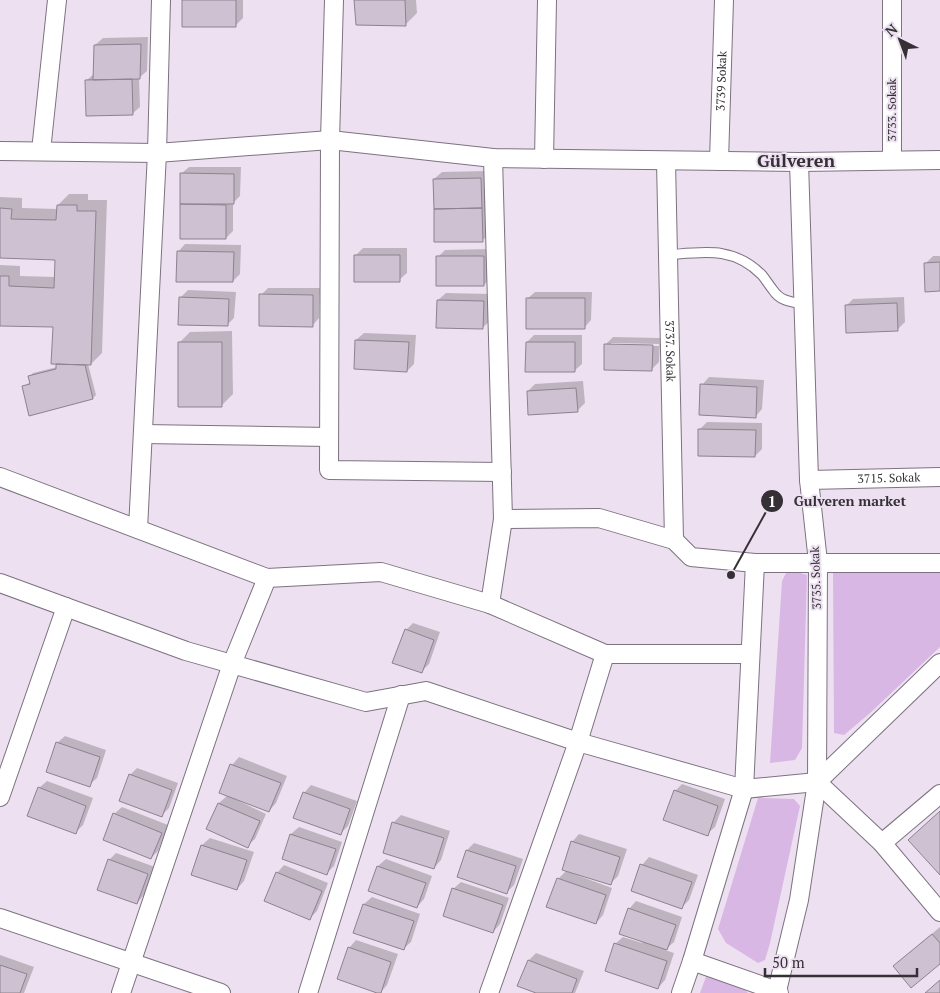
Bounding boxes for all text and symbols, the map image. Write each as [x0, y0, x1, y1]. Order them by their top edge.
north arrow [875, 15, 925, 65]
text: N [881, 19, 902, 41]
street label: 3739 Sokak [713, 50, 729, 111]
street label: 3733. Sokak [884, 78, 899, 141]
district label: Gülveren [757, 148, 835, 172]
street label: 3737. Sokak [662, 320, 679, 383]
street label: 3715. Sokak [857, 469, 921, 486]
callout: Gulveren market [759, 487, 916, 516]
text: 1 [768, 491, 776, 511]
text: Gulveren market [794, 491, 907, 510]
street label: 3735. Sokak [807, 546, 824, 610]
scale bar [765, 946, 918, 978]
text: 50 m [772, 952, 805, 972]

